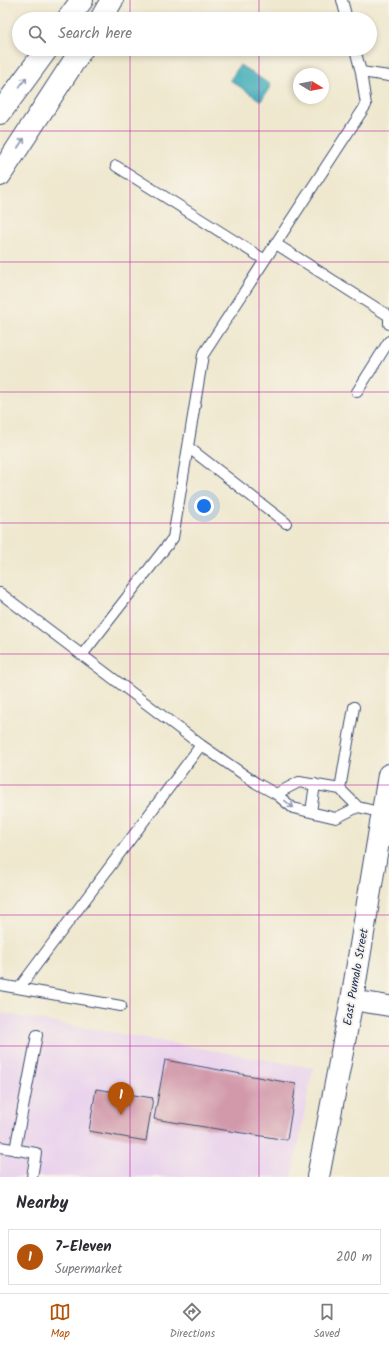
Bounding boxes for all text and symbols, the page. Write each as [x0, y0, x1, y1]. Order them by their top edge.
search box [12, 12, 377, 56]
text: Search here [58, 22, 132, 46]
icon: search [26, 23, 48, 45]
north arrow [293, 68, 329, 104]
one-way arrow [19, 76, 27, 87]
one-way arrow [17, 137, 25, 148]
your location [194, 496, 214, 516]
one-way arrow [283, 800, 294, 808]
street label: East Pumalo Street [338, 927, 374, 1027]
pin: 1 [108, 1082, 134, 1115]
text: Nearby [16, 1190, 68, 1217]
text: 7-Eleven [55, 1235, 112, 1259]
text: 1 [28, 1247, 32, 1268]
text: 200 m [336, 1247, 372, 1268]
text: Supermarket [55, 1259, 122, 1280]
tab: Map [49, 1301, 71, 1343]
tab: Directions [170, 1301, 215, 1343]
tab: Saved [314, 1301, 340, 1343]

